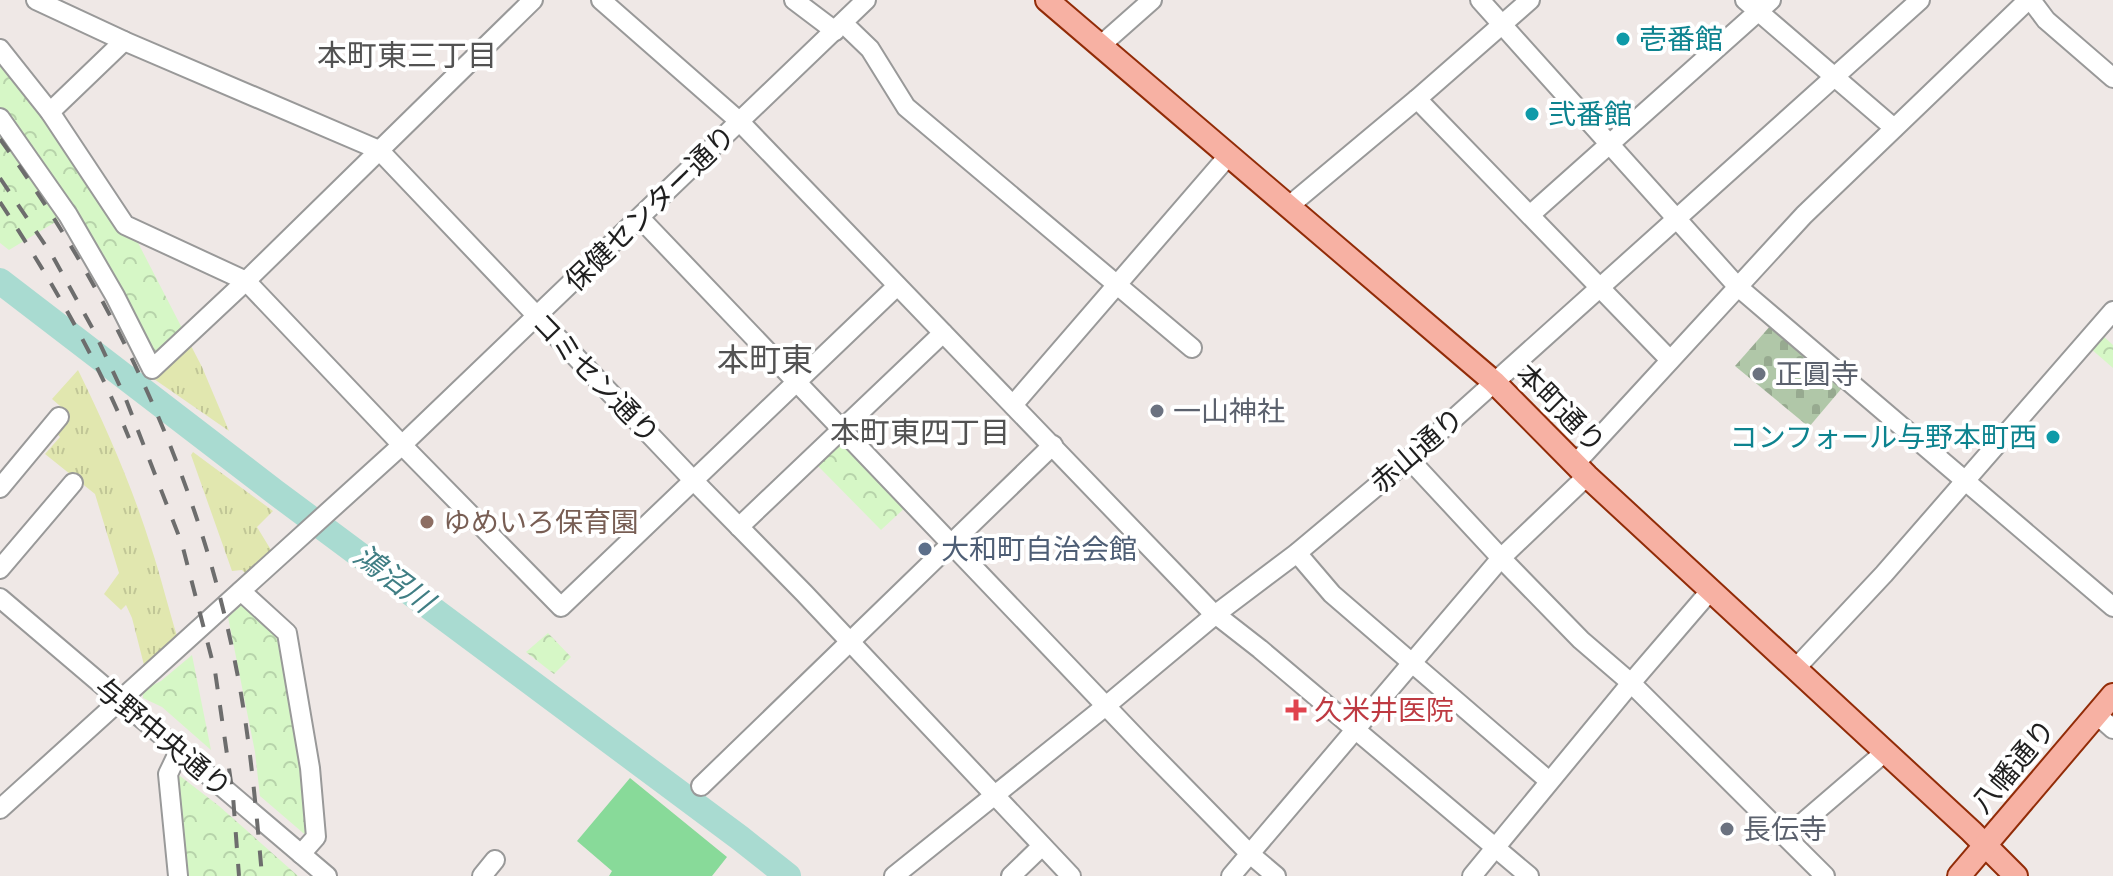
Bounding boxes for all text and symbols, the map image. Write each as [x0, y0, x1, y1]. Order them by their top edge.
place label: 壱番館 [1639, 20, 1723, 58]
marker: 壱番館 [1614, 30, 1632, 48]
district label: 本町東三丁目 [317, 35, 497, 75]
place label: 弐番館 [1548, 95, 1632, 133]
marker: 弐番館 [1523, 105, 1541, 123]
street label: 保健センター通り [556, 117, 744, 299]
street label: コミセン通り [524, 304, 668, 452]
district label: 本町東 [717, 338, 813, 381]
street label: 本町通り [1508, 355, 1614, 461]
place label: 正圓寺 [1775, 355, 1859, 393]
marker: 正圓寺 [1750, 365, 1768, 383]
place label: 一山神社 [1173, 392, 1285, 430]
street label: 赤山通り [1362, 399, 1472, 501]
marker: 一山神社 [1148, 402, 1166, 420]
district label: 本町東四丁目 [830, 412, 1010, 452]
place label: コンフォール与野本町西 [1730, 418, 2037, 456]
marker: コンフォール与野本町西 [2044, 428, 2062, 446]
place label: ゆめいろ保育園 [443, 503, 639, 541]
marker: ゆめいろ保育園 [418, 513, 436, 531]
place label: 大和町自治会館 [941, 530, 1137, 568]
water label: 鴻沼川 [346, 535, 444, 623]
marker: 大和町自治会館 [916, 540, 934, 558]
street label: 与野中央通り [86, 668, 240, 806]
place label: 久米井医院 [1314, 691, 1454, 729]
marker: 久米井医院 [1285, 699, 1307, 721]
street label: 八幡通り [1962, 711, 2064, 821]
place label: 長伝寺 [1743, 810, 1827, 848]
marker: 長伝寺 [1718, 820, 1736, 838]

